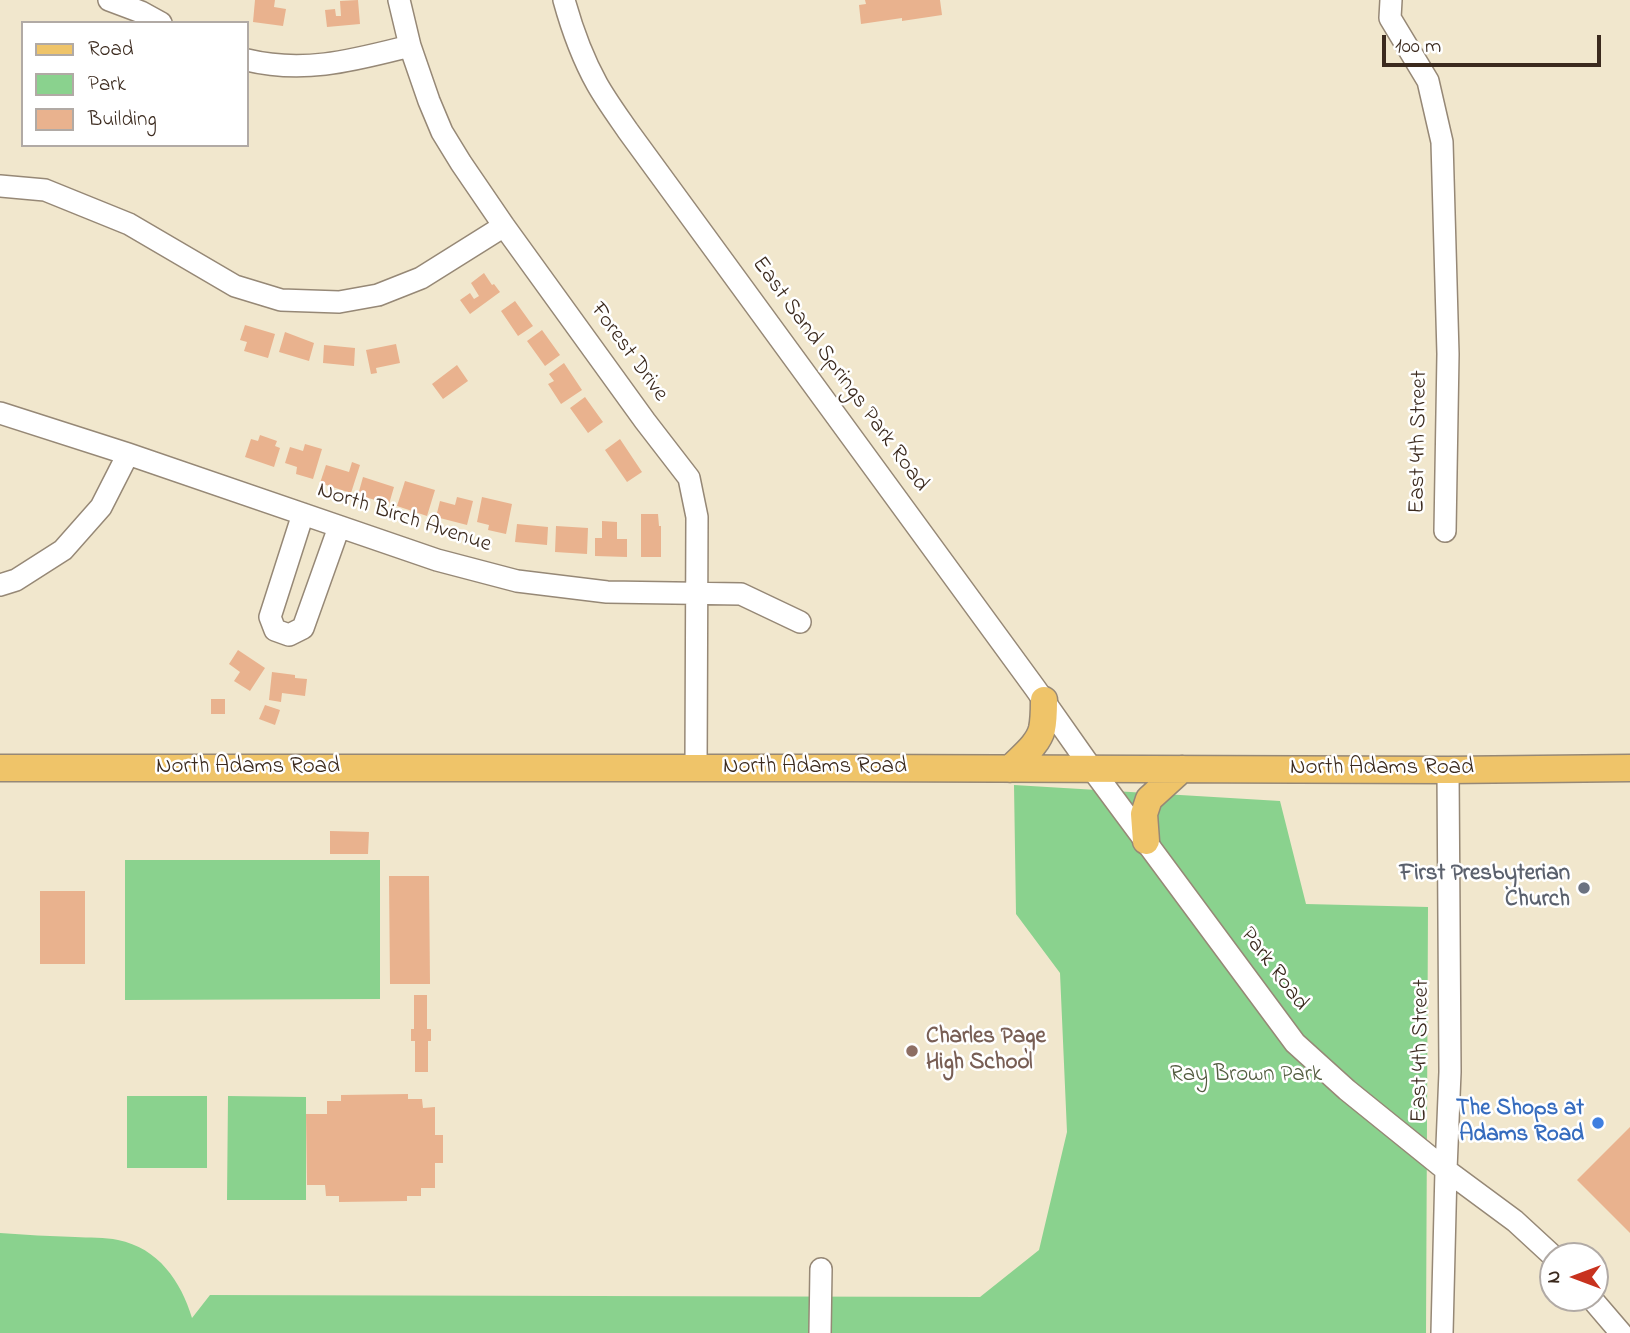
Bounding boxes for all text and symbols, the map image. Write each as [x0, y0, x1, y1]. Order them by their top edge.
legend [21, 21, 248, 147]
scale bar [1385, 21, 1604, 65]
text: 100 m [1395, 32, 1441, 62]
text: Road [88, 35, 134, 65]
text: Park [88, 70, 126, 100]
text: Building [88, 105, 157, 135]
street label: East Sand Springs Park Road [744, 252, 934, 498]
street label: Forest Drive [583, 298, 673, 408]
street label: East 4th Street [1405, 370, 1435, 514]
street label: North Birch Avenue [313, 478, 495, 560]
street label: North Adams Road [156, 754, 340, 782]
street label: North Adams Road [723, 754, 907, 782]
street label: North Adams Road [1290, 755, 1474, 783]
place label: First Presbyterian Church [1400, 861, 1570, 915]
marker: First Presbyterian Church [1576, 880, 1592, 896]
street label: Park Road [1233, 923, 1313, 1017]
street label: East 4th Street [1407, 979, 1437, 1123]
place label: Charles Page High School [926, 1024, 1046, 1078]
marker: Charles Page High School [904, 1043, 920, 1059]
park label: Ray Brown Park [1170, 1062, 1322, 1090]
place label: The Shops at Adams Road [1456, 1096, 1584, 1150]
marker: The Shops at Adams Road [1590, 1115, 1606, 1131]
north arrow [1539, 1242, 1609, 1312]
text: N [1541, 1271, 1568, 1283]

